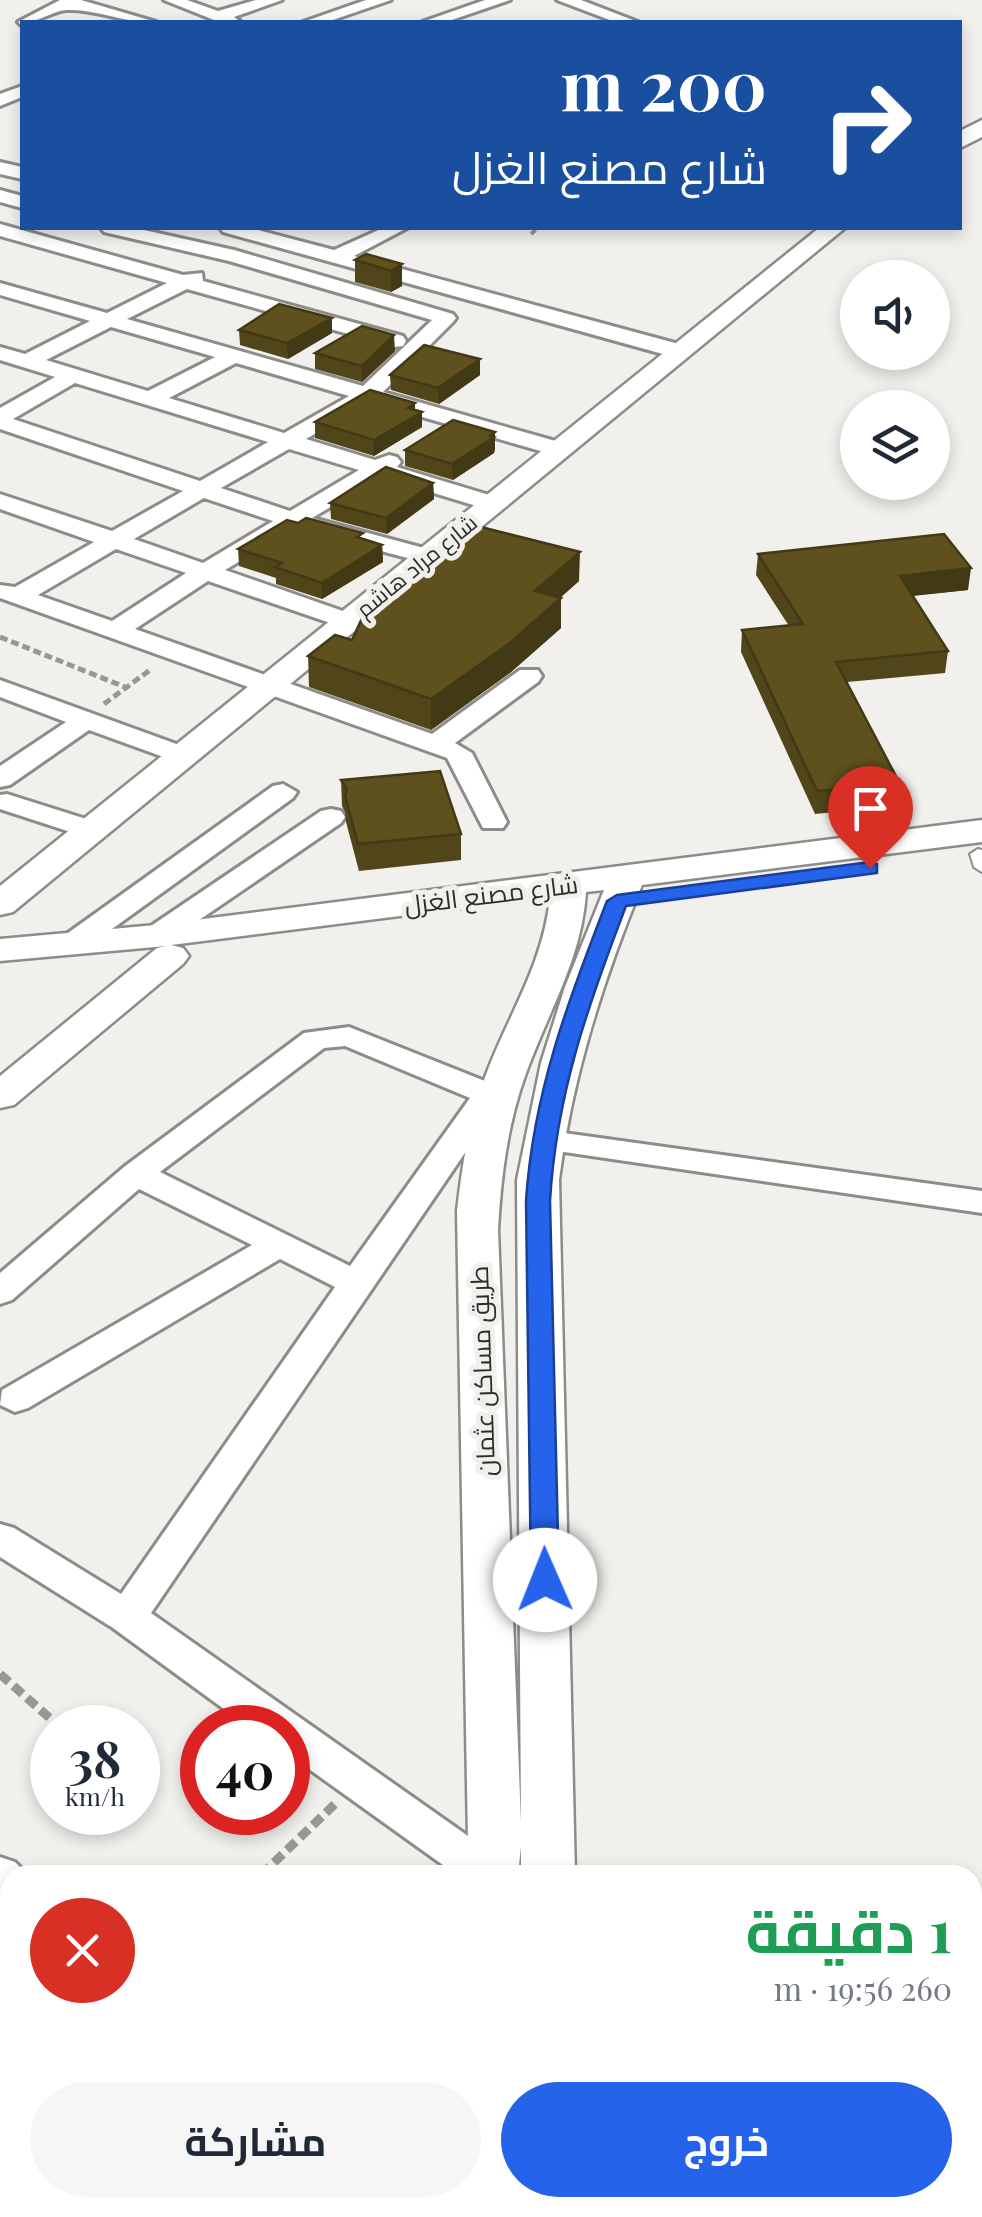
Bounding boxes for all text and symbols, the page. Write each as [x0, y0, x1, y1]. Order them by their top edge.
text: 200 m [560, 35, 767, 129]
icon: right [802, 60, 932, 190]
text: شارع مصنع الغزل [452, 135, 767, 195]
map controls [840, 260, 950, 500]
button: sound [840, 260, 950, 370]
button: layers [840, 390, 950, 500]
street label: شارع مراد هاشم [349, 507, 484, 625]
pin [828, 766, 913, 869]
icon: arrive [843, 781, 898, 836]
street label: شارع مصنع الغزل [402, 866, 580, 922]
street label: طريق مساكن عثمان [461, 1265, 502, 1477]
position arrow [493, 1528, 597, 1632]
speed limit sign: 40 [180, 1705, 310, 1835]
text: 38 [69, 1724, 121, 1791]
text: km/h [65, 1779, 125, 1812]
text: 1 دقيقة [745, 1888, 952, 1968]
button: close [30, 1898, 135, 2003]
text: 260 m · 19:56 [774, 1966, 952, 2009]
button: مشاركة [30, 2082, 481, 2197]
button: خروج [501, 2082, 952, 2197]

